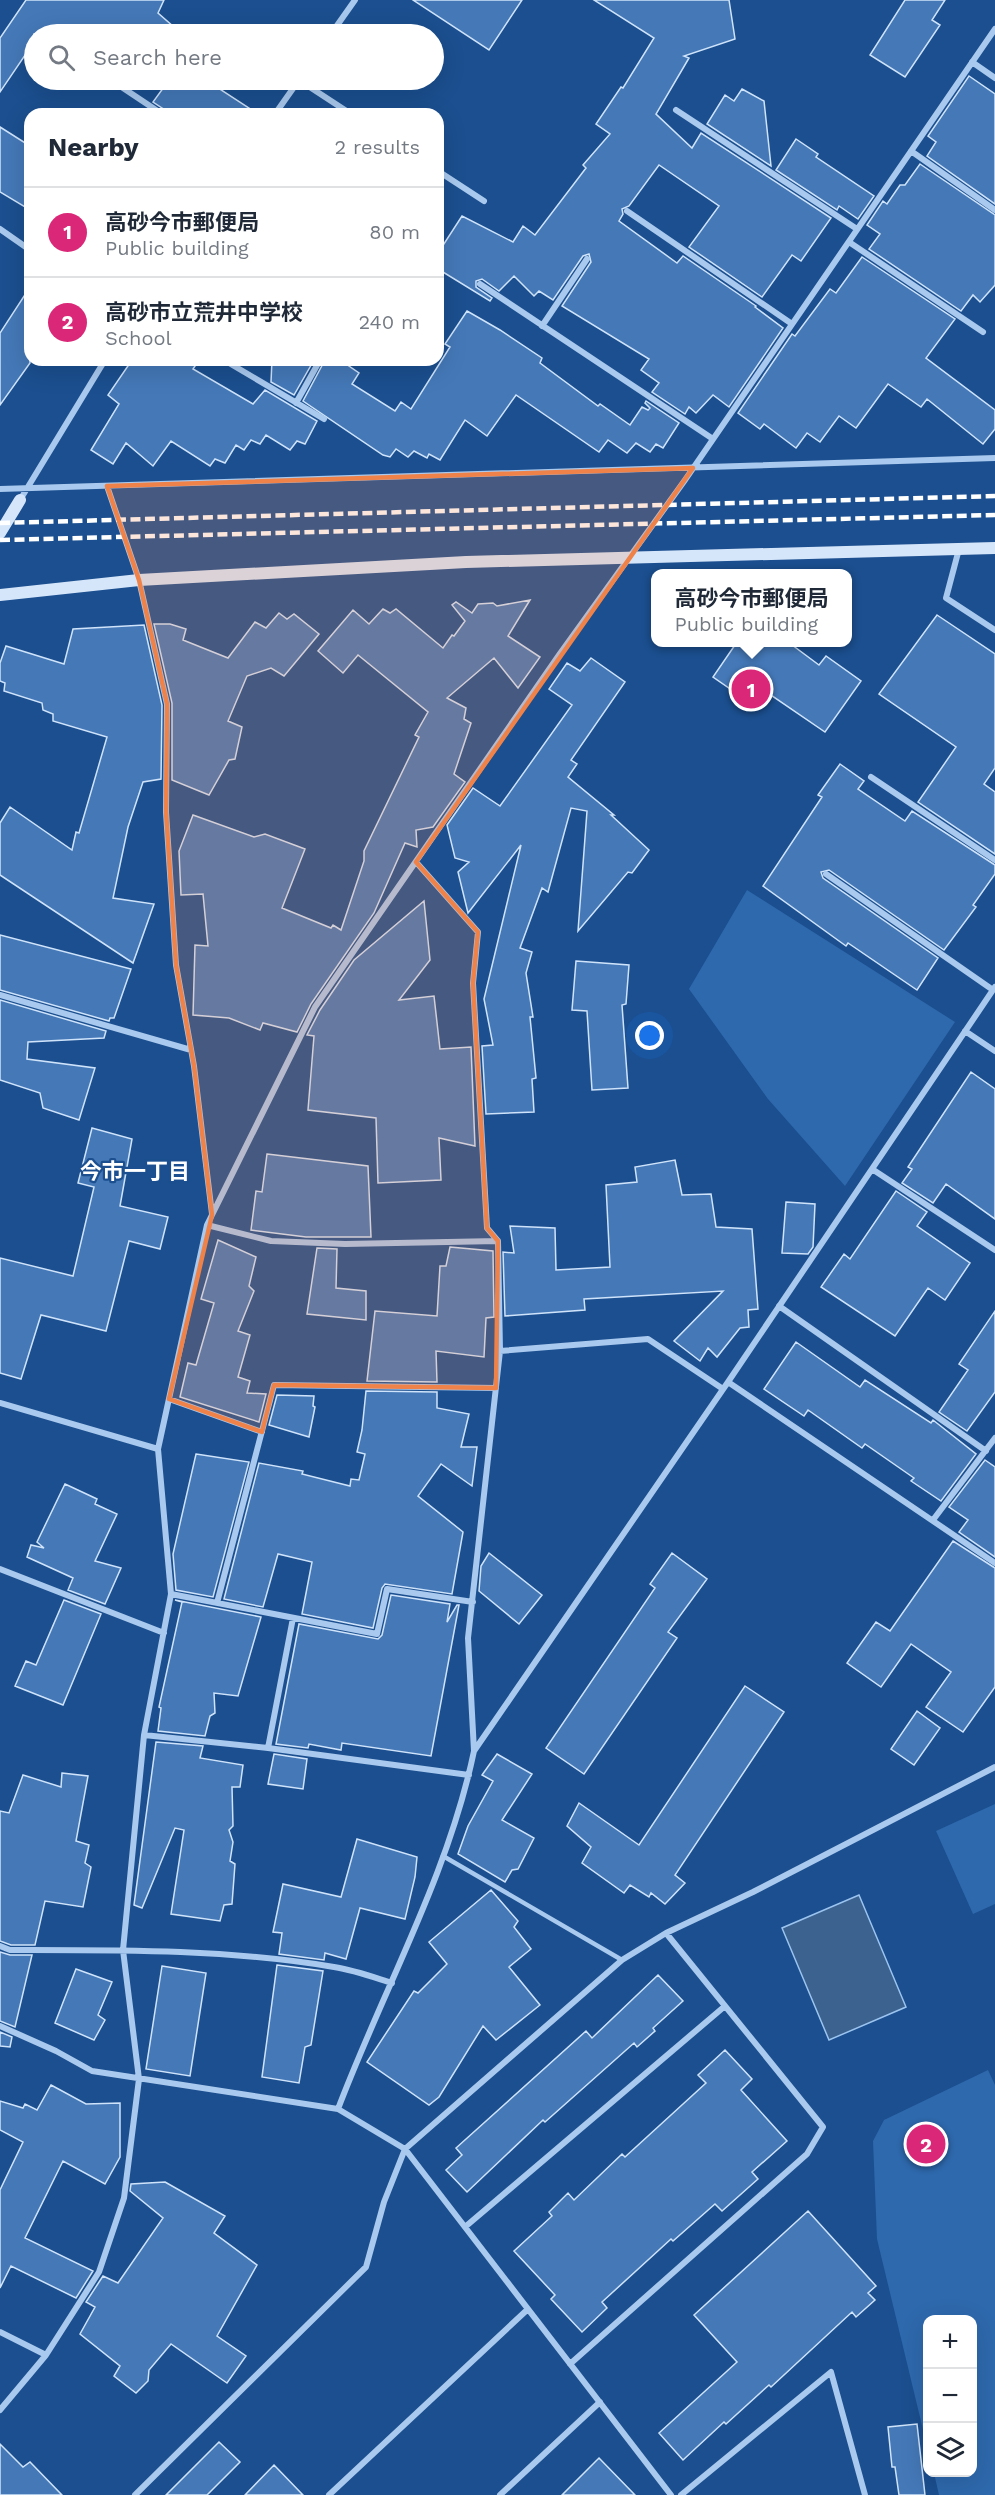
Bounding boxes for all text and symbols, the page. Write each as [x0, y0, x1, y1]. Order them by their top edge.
search box [24, 24, 444, 90]
icon: search [45, 41, 78, 74]
text: Search here [93, 45, 222, 70]
text: Nearby [48, 132, 139, 162]
text: 2 results [335, 135, 420, 159]
text: 高砂今市郵便局 [105, 210, 259, 235]
text: 1 [63, 220, 72, 244]
text: 80 m [369, 220, 420, 244]
text: Public building [105, 236, 249, 260]
text: 高砂市立荒井中学校 [105, 300, 303, 325]
text: 2 [62, 310, 73, 334]
text: 240 m [358, 310, 420, 334]
text: School [105, 326, 172, 350]
popup [651, 569, 852, 647]
text: 高砂今市郵便局 [674, 586, 829, 611]
text: Public building [674, 612, 818, 636]
pin: 1 [732, 666, 771, 712]
your location [635, 1021, 664, 1050]
district label: 今市一丁目 [80, 1159, 190, 1184]
pin: 2 [906, 2122, 946, 2166]
map controls [923, 2315, 977, 2477]
button: + [923, 2315, 977, 2369]
button: − [923, 2369, 977, 2423]
button: layers [923, 2423, 977, 2477]

